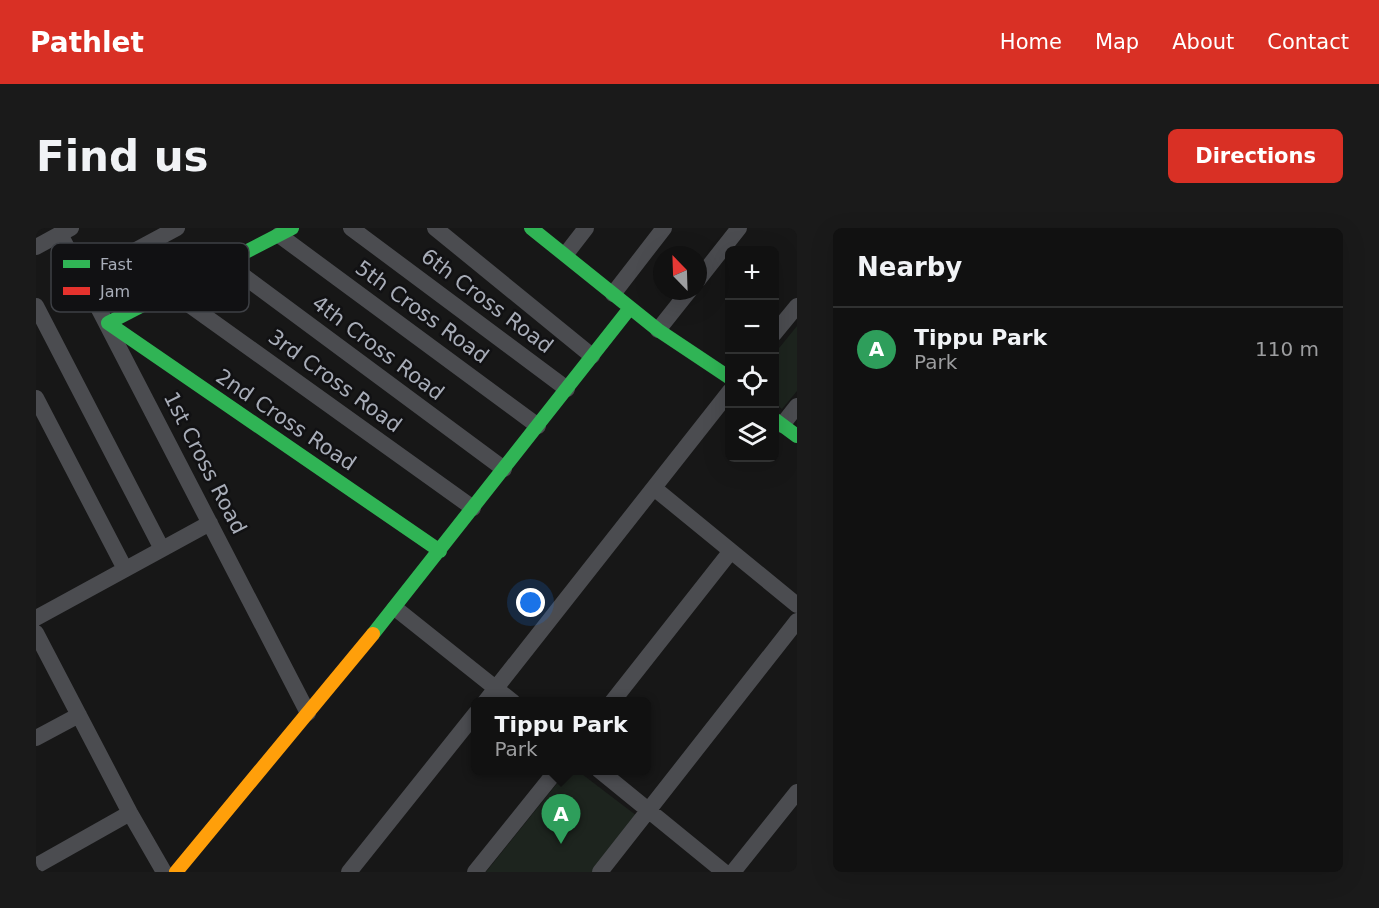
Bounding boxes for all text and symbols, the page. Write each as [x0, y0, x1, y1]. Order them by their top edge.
text: Pathlet [30, 26, 144, 59]
text: Home [1000, 30, 1062, 54]
text: Map [1095, 30, 1139, 54]
text: About [1172, 30, 1234, 54]
text: Contact [1267, 30, 1349, 54]
button: Directions [1168, 129, 1343, 183]
text: Find us [36, 132, 209, 181]
legend [51, 243, 249, 312]
street label: 6th Cross Road [416, 244, 558, 358]
north arrow [653, 246, 707, 300]
map controls [725, 246, 779, 462]
button: + [725, 246, 779, 300]
text: Nearby [857, 252, 962, 282]
text: Fast [100, 255, 132, 274]
street label: 5th Cross Road [351, 256, 493, 368]
text: Jam [99, 282, 130, 301]
street label: 4th Cross Road [307, 291, 449, 405]
button: − [725, 300, 779, 354]
street label: 3rd Cross Road [264, 325, 406, 437]
text: Tippu Park [914, 325, 1047, 350]
text: A [869, 337, 884, 361]
text: 110 m [1255, 337, 1319, 361]
text: Park [914, 350, 957, 374]
button: locate [725, 354, 779, 408]
street label: 2nd Cross Road [211, 364, 361, 476]
street label: 1st Cross Road [159, 388, 251, 538]
button: layers [725, 408, 779, 462]
your location [516, 588, 545, 617]
popup [471, 697, 651, 775]
text: Tippu Park [494, 712, 628, 737]
text: Park [494, 737, 538, 761]
pin: A [542, 794, 580, 844]

